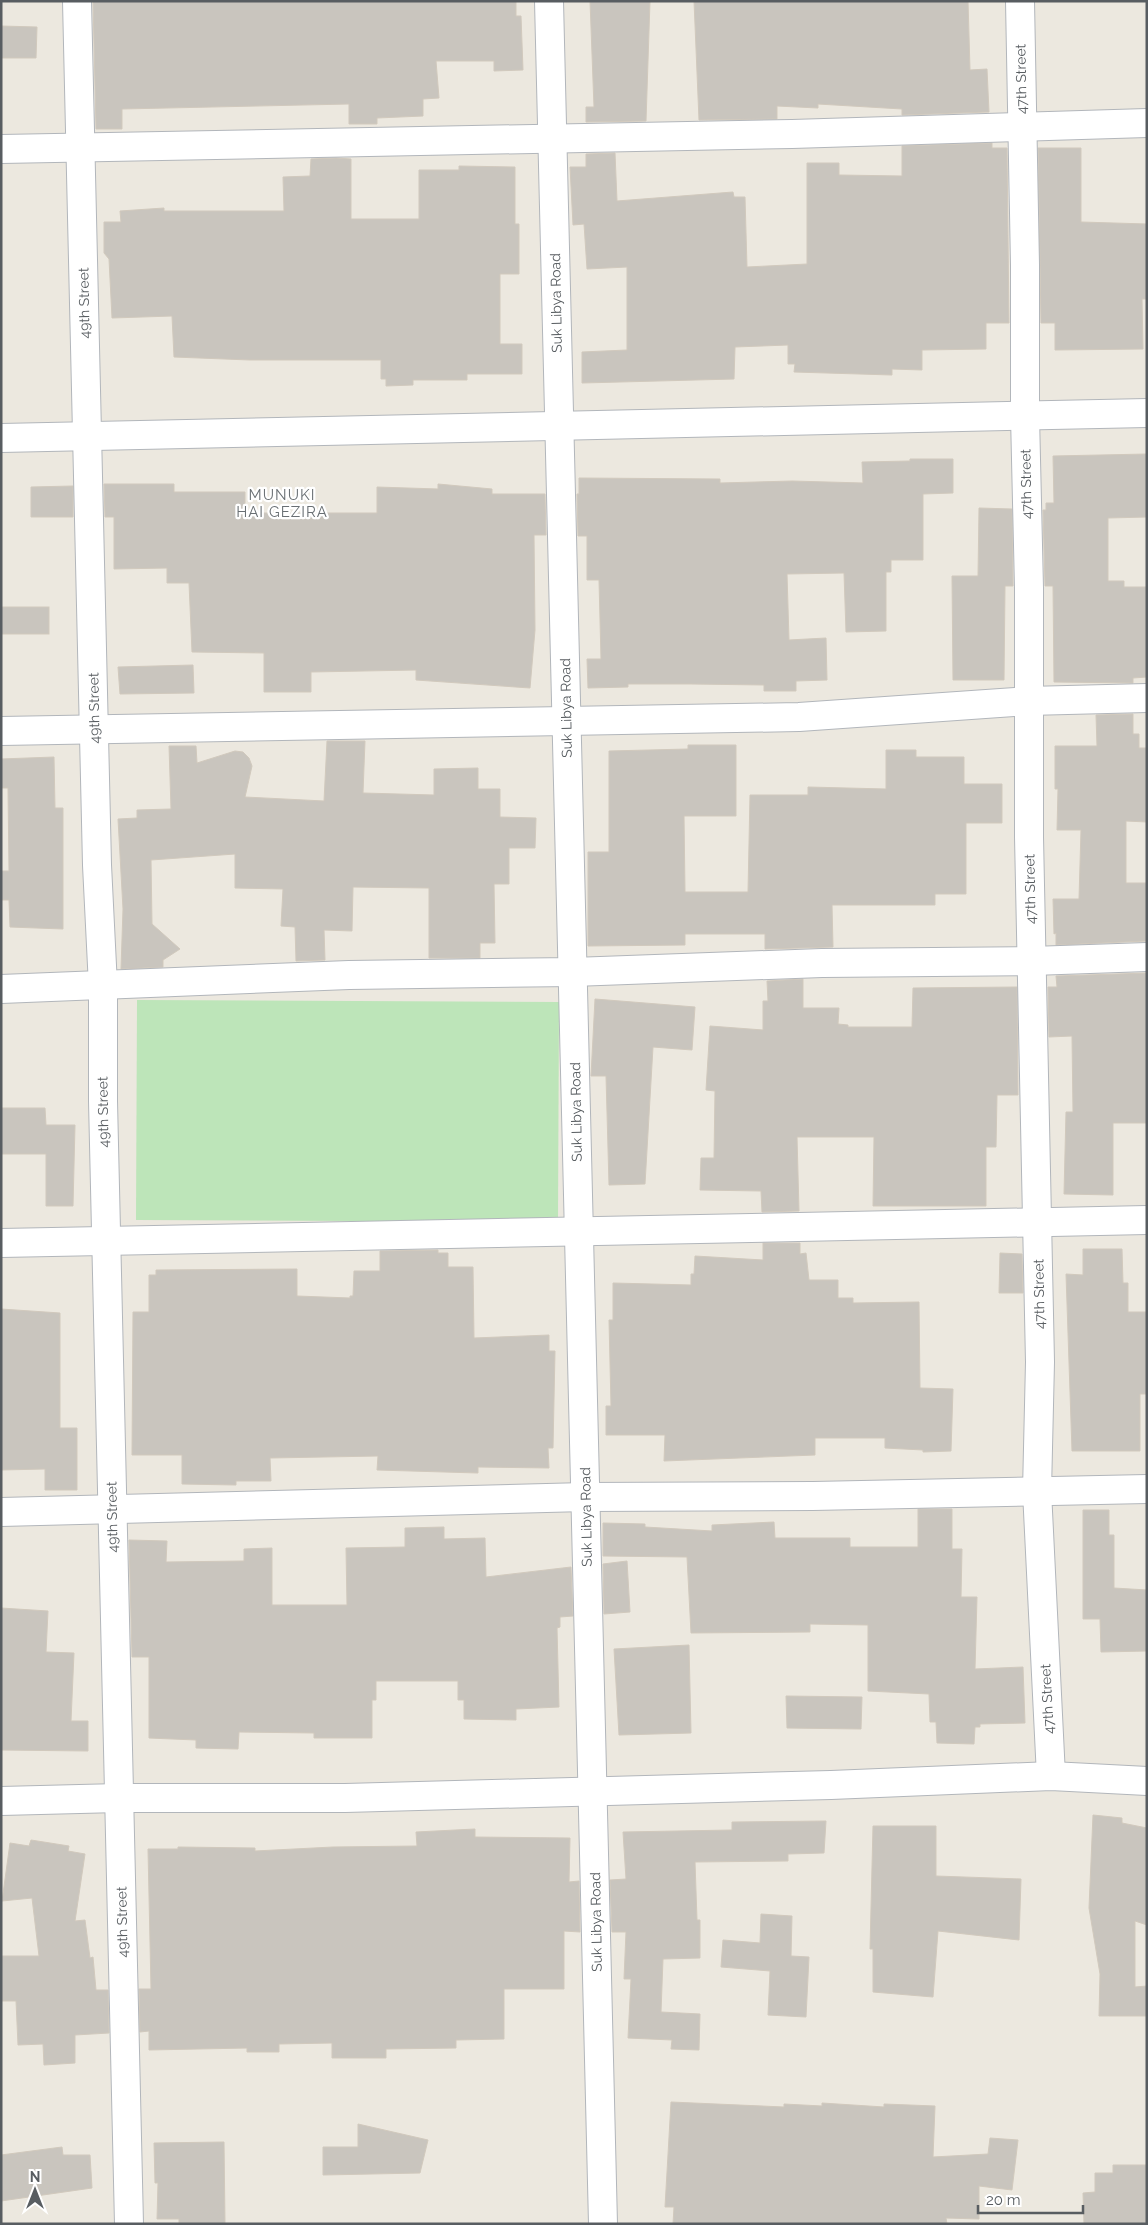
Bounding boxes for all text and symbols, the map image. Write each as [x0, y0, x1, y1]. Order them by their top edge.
street label: 47th Street [1012, 43, 1030, 114]
street label: Suk Libya Road [547, 253, 565, 353]
street label: 49th Street [75, 267, 93, 339]
street label: 47th Street [1017, 448, 1035, 519]
district label: MUNUKI HAI GEZIRA [236, 486, 328, 521]
street label: Suk Libya Road [557, 658, 575, 758]
street label: 49th Street [85, 672, 103, 744]
street label: 47th Street [1021, 853, 1039, 924]
street label: Suk Libya Road [567, 1062, 585, 1162]
street label: 49th Street [94, 1076, 112, 1148]
street label: 47th Street [1030, 1258, 1048, 1329]
street label: Suk Libya Road [577, 1467, 595, 1567]
street label: 49th Street [103, 1481, 121, 1553]
street label: 47th Street [1037, 1663, 1057, 1735]
street label: Suk Libya Road [587, 1872, 605, 1972]
street label: 49th Street [113, 1886, 131, 1958]
north arrow [10, 2165, 60, 2215]
text: N [30, 2169, 40, 2185]
scale bar [978, 2182, 1083, 2214]
text: 20 m [986, 2191, 1021, 2209]

